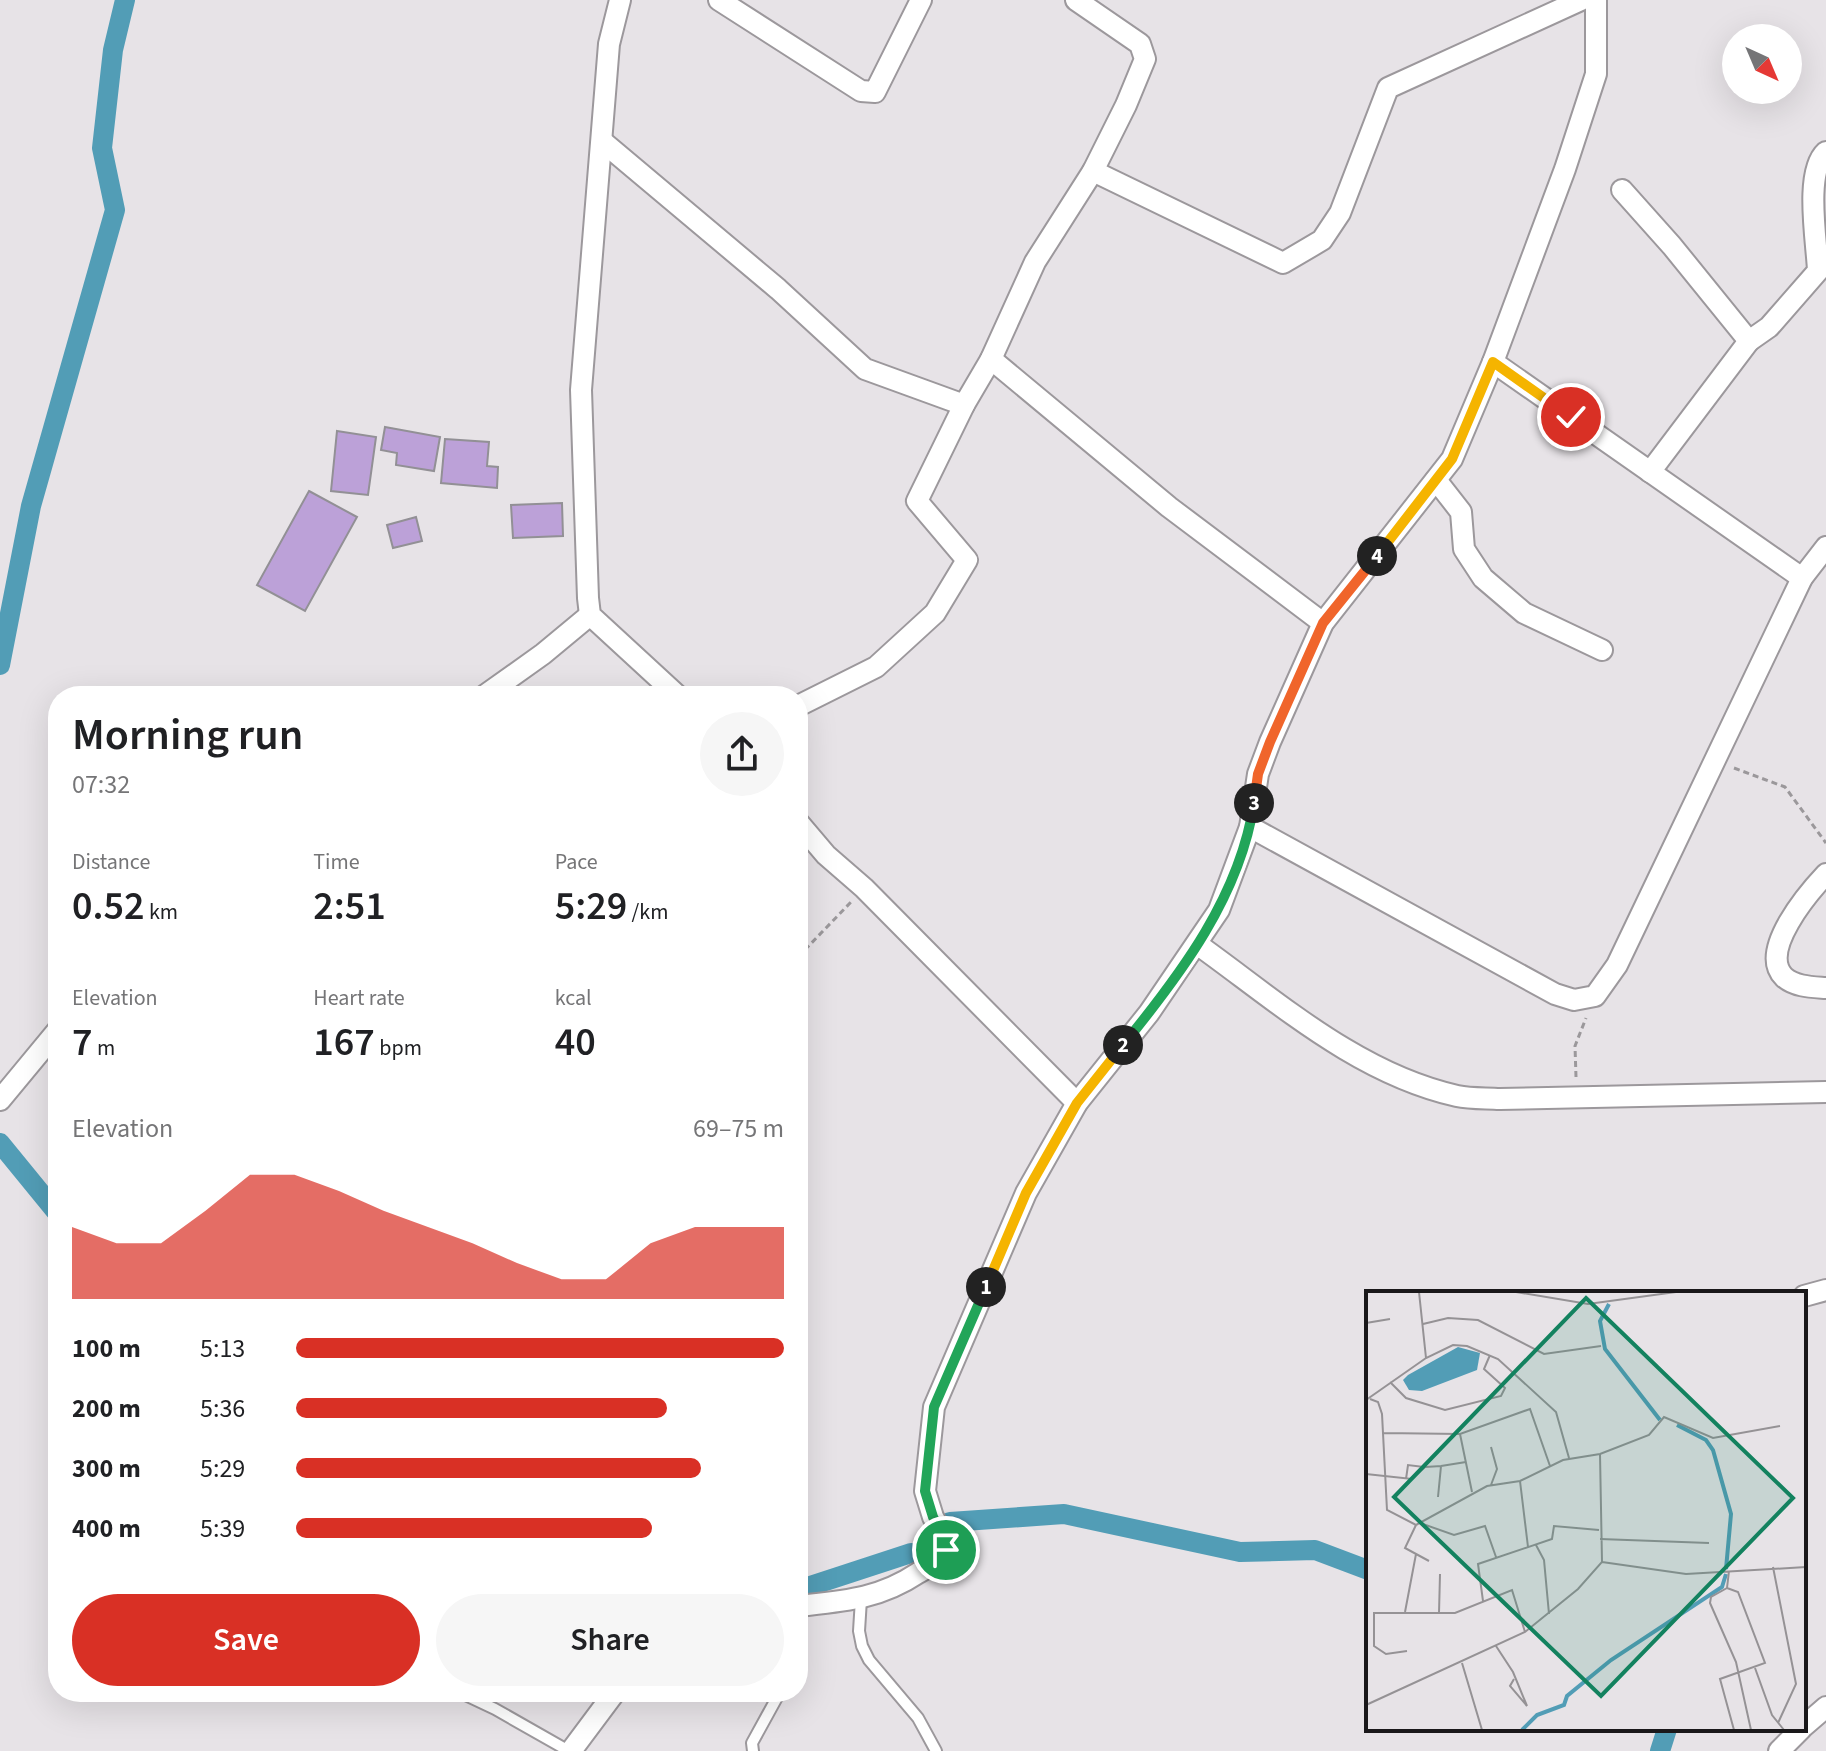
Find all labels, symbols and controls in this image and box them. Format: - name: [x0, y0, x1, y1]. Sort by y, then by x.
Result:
- north arrow: [1722, 24, 1802, 104]
- map controls: [1722, 24, 1802, 104]
- pin: [1537, 383, 1605, 451]
- icon: check: [1549, 395, 1593, 439]
- pin: 4: [1357, 536, 1397, 576]
- text: 4: [1371, 540, 1383, 572]
- text: Morning run: [72, 704, 303, 767]
- button: share: [700, 712, 784, 796]
- text: 07:32: [72, 766, 130, 803]
- pin: 3: [1234, 783, 1274, 823]
- text: 3: [1248, 787, 1260, 819]
- text: Distance: [72, 846, 150, 878]
- text: Time: [313, 846, 360, 878]
- text: Pace: [555, 846, 598, 878]
- text: 0.52: [72, 878, 145, 935]
- text: 2:51: [313, 878, 386, 935]
- text: 5:29: [555, 878, 627, 935]
- text: km: [145, 896, 178, 928]
- text: /km: [627, 896, 668, 928]
- text: Elevation: [72, 982, 158, 1014]
- text: Heart rate: [313, 982, 405, 1014]
- text: kcal: [555, 982, 592, 1014]
- text: 7: [72, 1014, 93, 1071]
- text: 167: [313, 1014, 375, 1071]
- text: 40: [555, 1014, 596, 1071]
- pin: 2: [1103, 1025, 1143, 1065]
- text: 2: [1117, 1029, 1129, 1061]
- text: m: [93, 1032, 115, 1064]
- text: bpm: [375, 1032, 422, 1064]
- text: Elevation: [72, 1110, 173, 1147]
- text: 69–75 m: [693, 1110, 784, 1147]
- pin: 1: [966, 1267, 1006, 1307]
- text: 1: [980, 1271, 992, 1303]
- inset map: [1366, 1291, 1806, 1731]
- text: 100 m: [72, 1330, 141, 1367]
- text: 5:13: [200, 1330, 245, 1367]
- text: 200 m: [72, 1390, 141, 1427]
- text: 5:36: [200, 1390, 245, 1427]
- text: 300 m: [72, 1450, 141, 1487]
- text: 5:29: [200, 1450, 245, 1487]
- text: 400 m: [72, 1510, 141, 1547]
- text: 5:39: [200, 1510, 245, 1547]
- pin: [912, 1516, 980, 1584]
- icon: arrive: [924, 1528, 968, 1572]
- button: Save: [72, 1594, 420, 1686]
- button: Share: [436, 1594, 784, 1686]

